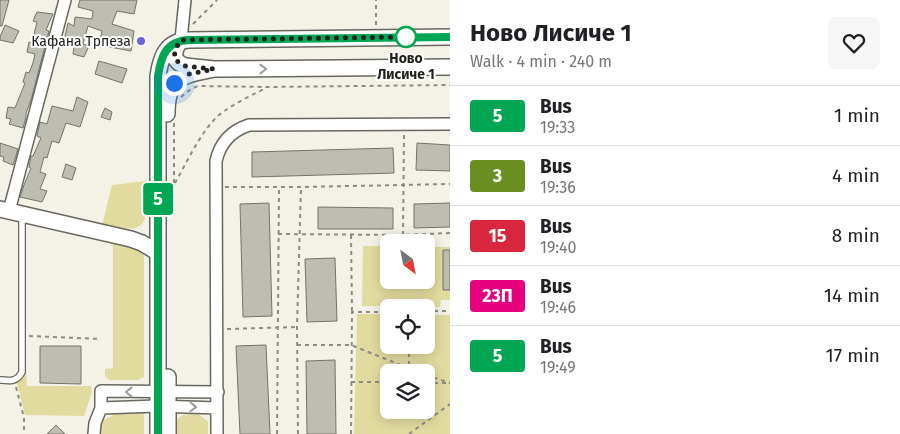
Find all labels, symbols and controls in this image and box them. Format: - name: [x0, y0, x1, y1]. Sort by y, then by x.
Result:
- button: heart: [828, 17, 880, 69]
- text: Ново Лисиче 1: [470, 19, 632, 47]
- marker: Ново Лисиче 1: [395, 26, 417, 48]
- place label: Кафана Трпеза: [31, 33, 131, 50]
- marker: Кафана Трпеза: [135, 35, 147, 47]
- place label: Ново Лисиче 1: [377, 50, 435, 83]
- text: Walk · 4 min · 240 m: [470, 52, 612, 71]
- one-way arrow: [260, 64, 267, 74]
- your location: [162, 71, 187, 96]
- text: Bus: [540, 95, 572, 118]
- text: 1 min: [834, 104, 880, 127]
- text: 5: [493, 105, 502, 127]
- text: 19:33: [540, 118, 575, 137]
- text: Bus: [540, 155, 572, 178]
- text: 4 min: [832, 164, 880, 187]
- text: 3: [493, 165, 502, 187]
- text: 19:36: [540, 178, 576, 197]
- line badge: 5: [142, 183, 174, 215]
- text: 5: [153, 188, 163, 210]
- text: Bus: [540, 215, 572, 238]
- text: 8 min: [832, 224, 880, 247]
- text: 15: [489, 225, 507, 247]
- north arrow: [380, 234, 435, 289]
- map controls: [380, 234, 435, 419]
- text: 19:40: [540, 238, 577, 257]
- text: Bus: [540, 275, 572, 298]
- text: 14 min: [824, 284, 880, 307]
- text: 23П: [482, 285, 513, 307]
- text: 19:46: [540, 298, 576, 317]
- button: locate: [380, 299, 435, 354]
- text: Bus: [540, 335, 572, 358]
- text: 17 min: [826, 344, 880, 367]
- text: 5: [493, 345, 502, 367]
- text: 19:49: [540, 358, 576, 377]
- button: layers: [380, 364, 435, 419]
- one-way arrow: [125, 387, 133, 397]
- one-way arrow: [189, 402, 197, 413]

